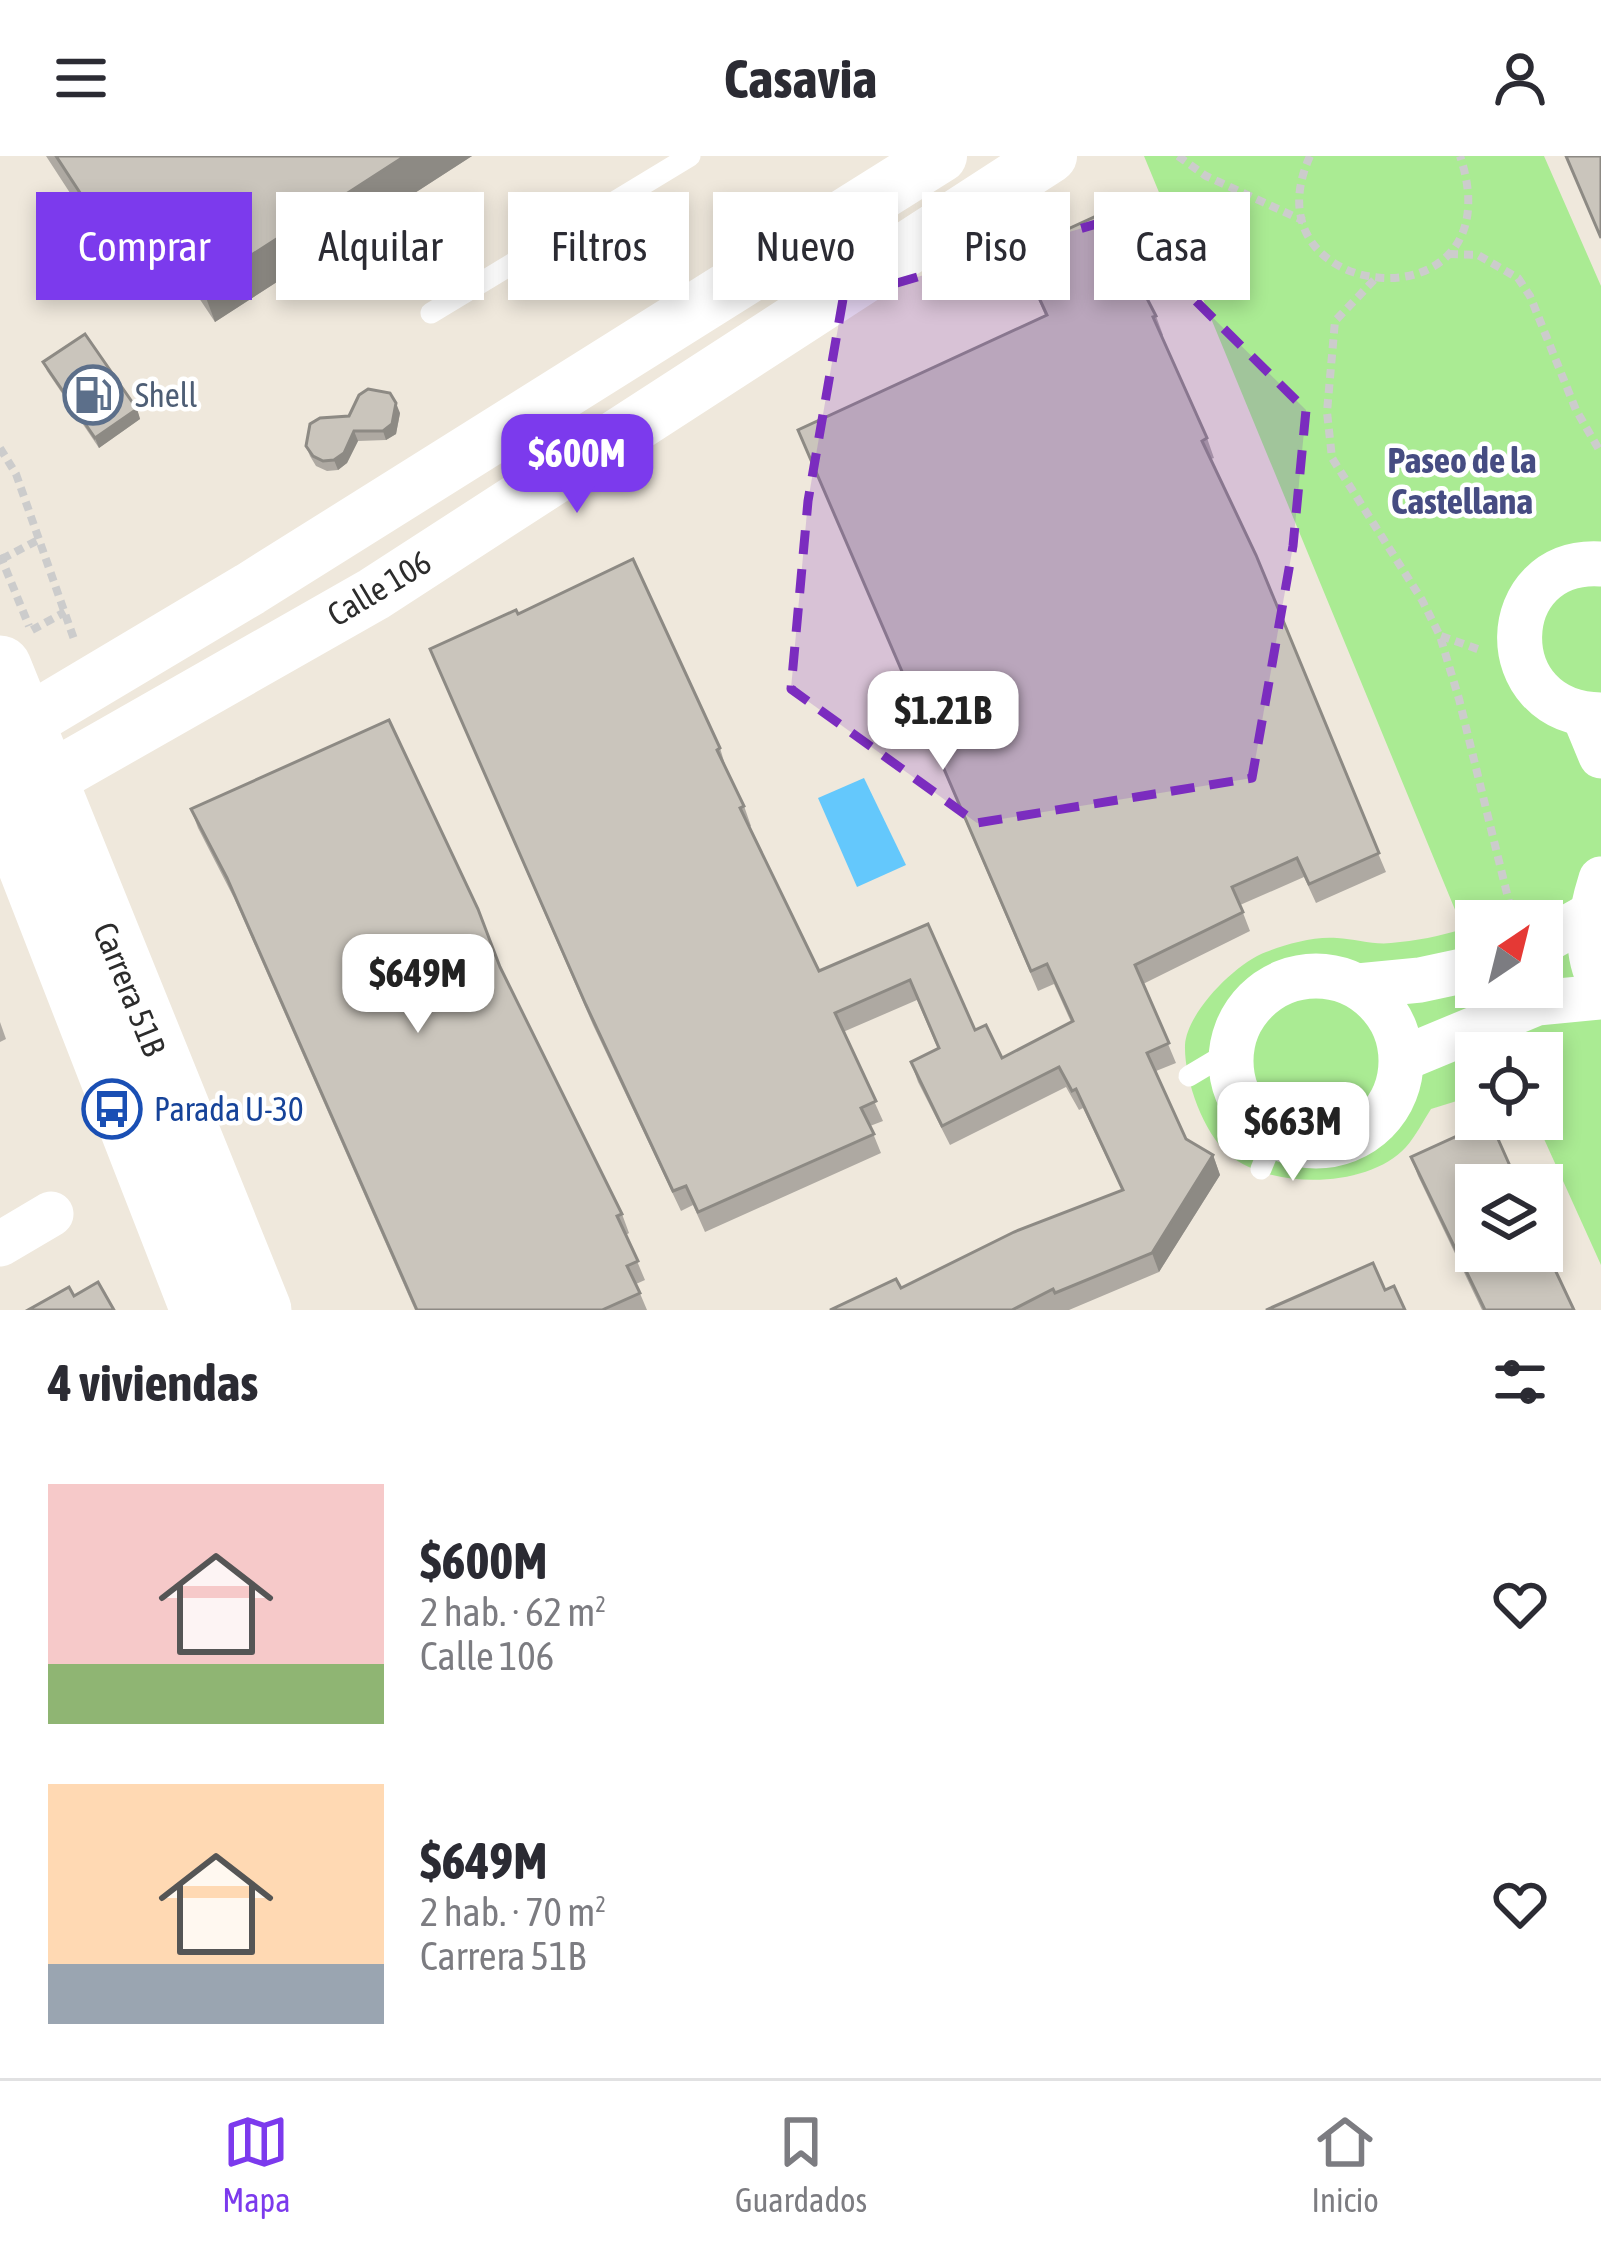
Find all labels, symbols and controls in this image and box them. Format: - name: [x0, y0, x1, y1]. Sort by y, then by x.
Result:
- icon: menu: [48, 45, 114, 111]
- icon: person: [1487, 45, 1553, 111]
- text: Casavia: [724, 48, 877, 109]
- chip: Comprar: [36, 192, 252, 300]
- chip: Alquilar: [276, 192, 484, 300]
- chip: Filtros: [508, 192, 689, 300]
- chip: Nuevo: [713, 192, 898, 300]
- chip: Piso: [922, 192, 1070, 300]
- chip: Casa: [1094, 192, 1250, 300]
- fuel station icon: Shell: [62, 364, 124, 426]
- place label: Shell: [135, 376, 198, 414]
- pin: $600M: [493, 414, 661, 516]
- text: $600M: [528, 431, 626, 475]
- district label: Paseo de la Castellana: [1387, 439, 1537, 522]
- street label: Calle 106: [321, 543, 437, 633]
- pin: $1.21B: [845, 671, 1041, 773]
- text: $1.21B: [895, 688, 991, 732]
- north arrow: [1455, 900, 1563, 1008]
- map controls: [1455, 900, 1563, 1272]
- street label: Carrera 51B: [86, 917, 174, 1061]
- pin: $649M: [334, 934, 502, 1036]
- text: $649M: [369, 951, 467, 995]
- button: locate: [1455, 1032, 1563, 1140]
- bus stop icon: Parada U-30: [81, 1078, 143, 1140]
- pin: $663M: [1209, 1082, 1377, 1184]
- place label: Parada U-30: [154, 1090, 304, 1128]
- text: $663M: [1244, 1099, 1342, 1143]
- button: layers: [1455, 1164, 1563, 1272]
- icon: filters: [1487, 1349, 1553, 1415]
- text: 4 viviendas: [48, 1353, 258, 1412]
- text: $600M: [420, 1531, 548, 1590]
- icon: home: [144, 1532, 288, 1676]
- icon: heart: [1487, 1571, 1553, 1637]
- text: 2 hab. · 62 m²: [420, 1590, 606, 1634]
- text: Calle 106: [420, 1634, 554, 1678]
- text: $649M: [420, 1831, 548, 1890]
- icon: home: [144, 1832, 288, 1976]
- icon: heart: [1487, 1871, 1553, 1937]
- text: 2 hab. · 70 m²: [420, 1890, 606, 1934]
- text: Carrera 51B: [420, 1934, 586, 1978]
- tab: Mapa: [222, 2109, 291, 2219]
- tab: Guardados: [735, 2109, 867, 2219]
- tab: Inicio: [1312, 2109, 1379, 2219]

